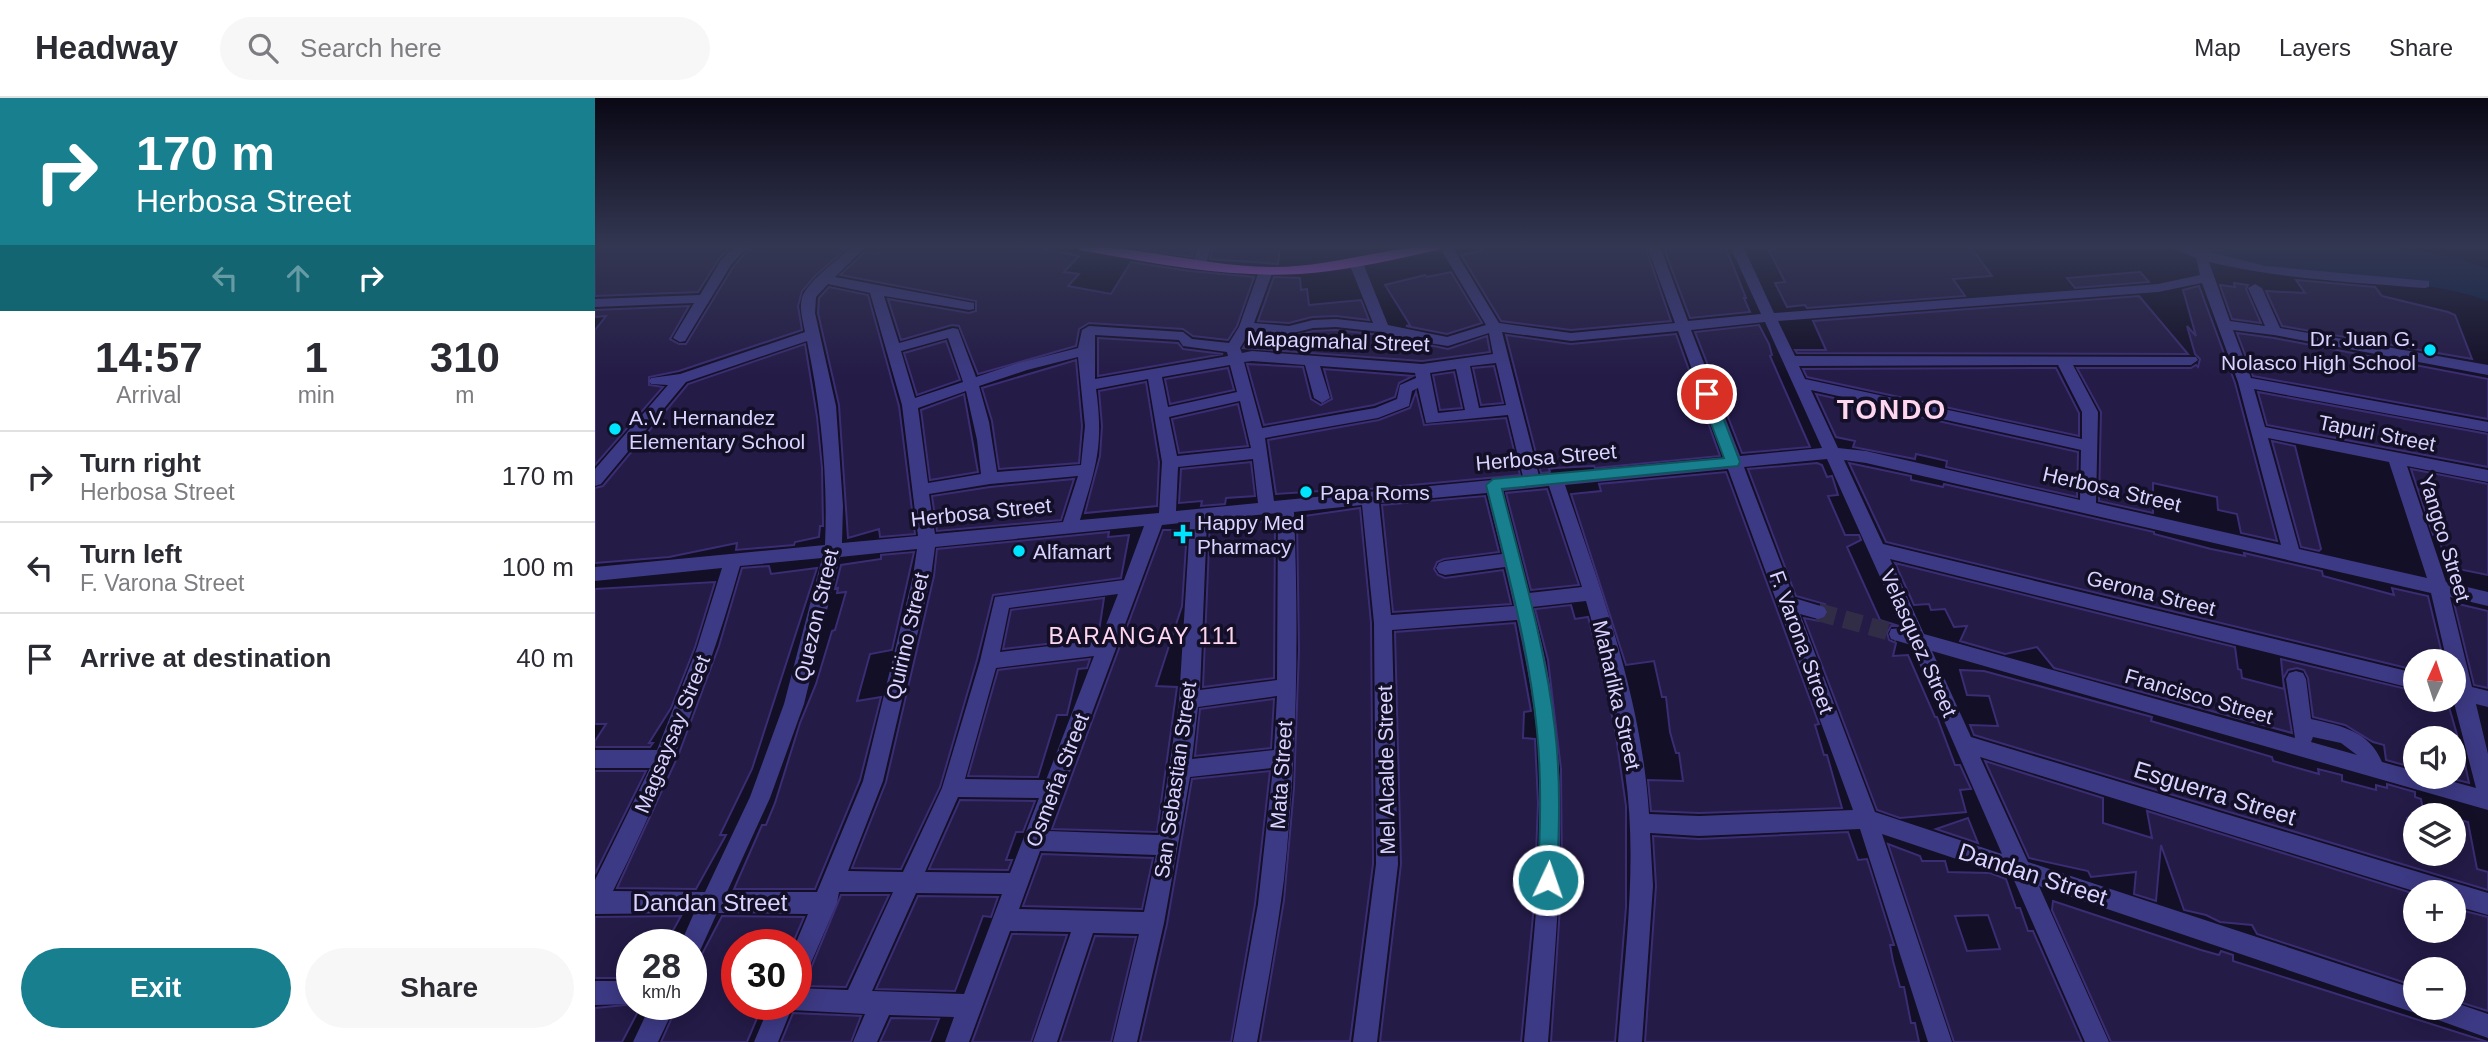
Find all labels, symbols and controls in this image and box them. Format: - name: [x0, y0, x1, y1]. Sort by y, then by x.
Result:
- search box: [220, 17, 710, 80]
- text: Headway: [35, 29, 178, 66]
- icon: search: [244, 29, 282, 67]
- text: Search here: [300, 33, 442, 63]
- text: Map: [2194, 34, 2241, 61]
- text: Layers: [2279, 34, 2351, 61]
- text: Share: [2389, 34, 2453, 61]
- icon: right: [21, 126, 112, 217]
- text: 170 m: [136, 126, 275, 180]
- text: Herbosa Street: [136, 183, 351, 219]
- icon: left: [206, 259, 244, 297]
- icon: ahead: [279, 259, 317, 297]
- icon: right: [352, 259, 390, 297]
- street label: Mapagmahal Street: [1246, 326, 1430, 356]
- place label: Dr. Juan G. Nolasco High School: [2221, 327, 2416, 374]
- text: 14:57: [95, 334, 203, 381]
- text: 1: [304, 334, 328, 381]
- text: 310: [430, 334, 500, 381]
- marker: Dr. Juan G. Nolasco High School: [2422, 342, 2438, 358]
- pin: [1677, 364, 1737, 424]
- icon: arrive: [1688, 375, 1726, 413]
- text: Arrival: [116, 382, 181, 408]
- text: min: [298, 382, 335, 408]
- text: m: [455, 382, 474, 408]
- district label: TONDO: [1837, 394, 1947, 425]
- place label: A.V. Hernandez Elementary School: [629, 406, 805, 453]
- street label: Tapuri Street: [2316, 410, 2438, 456]
- marker: A.V. Hernandez Elementary School: [607, 421, 623, 437]
- street label: Herbosa Street: [1475, 439, 1618, 475]
- text: Turn right: [80, 448, 201, 478]
- icon: right: [21, 458, 59, 496]
- text: 170 m: [502, 461, 574, 491]
- street label: Herbosa Street: [2041, 462, 2184, 516]
- street label: Yangco Street: [2415, 472, 2475, 604]
- text: Herbosa Street: [80, 479, 235, 505]
- place label: Papa Roms: [1320, 481, 1430, 504]
- marker: Papa Roms: [1298, 484, 1314, 500]
- street label: Herbosa Street: [910, 493, 1053, 531]
- place label: Happy Med Pharmacy: [1197, 511, 1304, 558]
- marker: Happy Med Pharmacy: [1175, 526, 1191, 542]
- text: Turn left: [80, 539, 182, 569]
- place label: Alfamart: [1033, 540, 1111, 563]
- marker: Alfamart: [1011, 543, 1027, 559]
- street label: Quezon Street: [790, 546, 842, 684]
- icon: left: [21, 549, 59, 587]
- text: 100 m: [502, 552, 574, 582]
- street label: Velasquez Street: [1876, 566, 1962, 720]
- street label: Gerona Street: [2084, 566, 2218, 620]
- street label: F. Varona Street: [1766, 567, 1839, 717]
- text: F. Varona Street: [80, 570, 245, 596]
- street label: Quirino Street: [881, 570, 933, 702]
- street label: Maharlika Street: [1589, 618, 1645, 772]
- district label: BARANGAY 111: [1048, 623, 1240, 649]
- icon: arrive: [21, 640, 59, 678]
- text: Arrive at destination: [80, 643, 331, 673]
- text: 40 m: [516, 643, 574, 673]
- north arrow: [2403, 649, 2466, 712]
- map controls: [2403, 649, 2466, 1020]
- street label: Magsaysay Street: [630, 652, 714, 816]
- street label: Francisco Street: [2122, 664, 2276, 728]
- street label: San Sebastian Street: [1150, 680, 1200, 880]
- street label: Mel Alcalde Street: [1373, 685, 1399, 855]
- street label: Osmeña Street: [1021, 710, 1093, 850]
- street label: Mata Street: [1266, 720, 1296, 830]
- button: sound: [2403, 726, 2466, 789]
- street label: Esguerra Street: [2131, 756, 2300, 831]
- button: layers: [2403, 803, 2466, 866]
- street label: Dandan Street: [1955, 837, 2111, 911]
- position arrow: [1511, 843, 1585, 917]
- button: +: [2403, 880, 2466, 943]
- street label: Dandan Street: [633, 889, 788, 916]
- speed limit sign: 30: [721, 929, 812, 1020]
- text: 28: [642, 946, 681, 985]
- button: Exit: [21, 948, 291, 1028]
- button: Share: [305, 948, 574, 1028]
- button: −: [2403, 957, 2466, 1020]
- text: km/h: [642, 982, 681, 1002]

